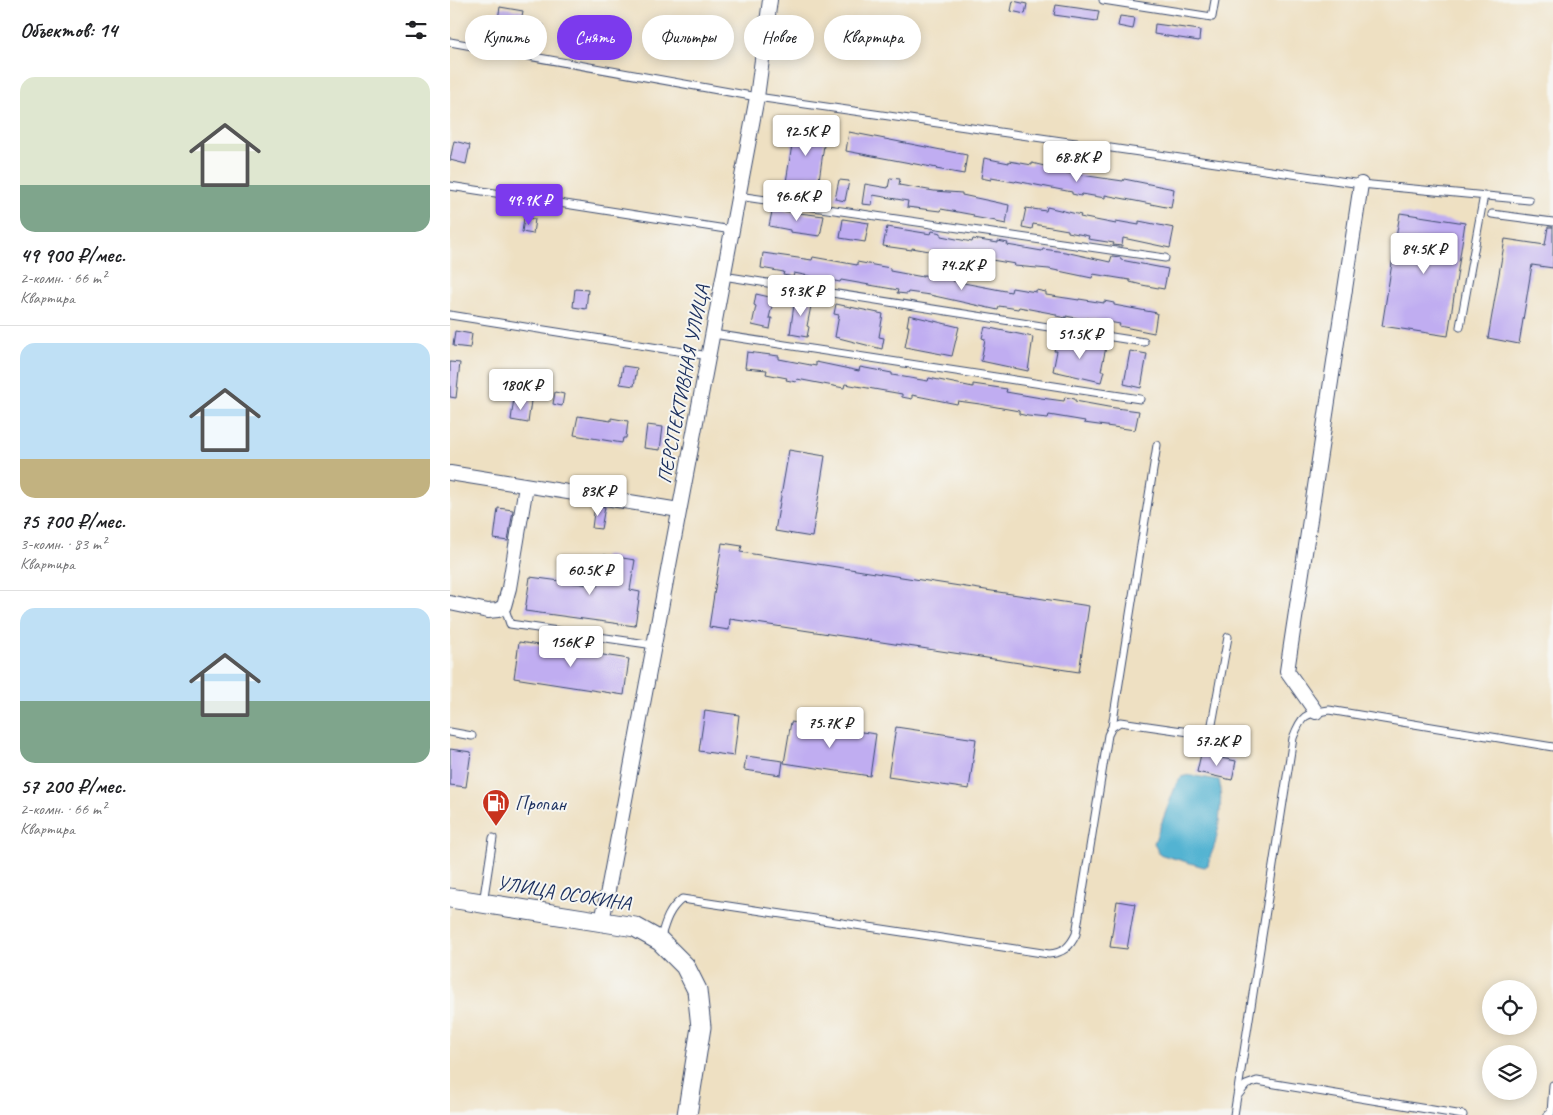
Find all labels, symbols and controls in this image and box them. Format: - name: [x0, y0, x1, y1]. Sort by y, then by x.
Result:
- chip: Купить: [465, 15, 547, 60]
- chip: Снять: [557, 15, 632, 60]
- chip: Фильтры: [642, 15, 734, 60]
- chip: Новое: [744, 15, 814, 60]
- chip: Квартира: [824, 15, 921, 60]
- icon: filters: [402, 16, 430, 44]
- text: Объектов: 14: [20, 17, 117, 43]
- icon: home: [180, 110, 270, 200]
- pin: 92.5K ₽: [760, 114, 852, 157]
- text: 92.5K ₽: [784, 121, 828, 141]
- pin: 68.8K ₽: [1031, 140, 1123, 183]
- text: 68.8K ₽: [1054, 147, 1100, 167]
- pin: 96.6K ₽: [751, 180, 843, 222]
- pin: 49.9K ₽: [483, 184, 575, 226]
- text: 96.6K ₽: [774, 186, 820, 206]
- text: 49.9K ₽: [507, 190, 551, 210]
- pin: 84.5K ₽: [1378, 232, 1470, 275]
- text: 84.5K ₽: [1402, 239, 1446, 259]
- text: 49 900 ₽/мес.: [20, 242, 125, 268]
- pin: 74.2K ₽: [916, 248, 1008, 291]
- text: 74.2K ₽: [940, 255, 984, 275]
- text: 2-комн. · 66 m²: [20, 268, 106, 288]
- pin: 59.3K ₽: [755, 274, 847, 317]
- text: 59.3K ₽: [779, 281, 823, 301]
- street label: ПЕРСПЕКТИВНАЯ УЛИЦА: [652, 282, 715, 485]
- text: Квартира: [20, 288, 75, 308]
- pin: 51.5K ₽: [1034, 318, 1126, 360]
- text: 51.5K ₽: [1058, 324, 1102, 344]
- pin: 180K ₽: [480, 368, 562, 411]
- icon: home: [180, 375, 270, 465]
- text: 180K ₽: [500, 375, 542, 395]
- pin: 83K ₽: [563, 474, 633, 517]
- text: 83K ₽: [581, 481, 615, 501]
- text: 75 700 ₽/мес.: [20, 508, 125, 534]
- text: 3-комн. · 83 m²: [20, 534, 106, 554]
- text: Квартира: [20, 554, 75, 574]
- pin: 60.5K ₽: [544, 554, 636, 596]
- text: 60.5K ₽: [567, 560, 613, 580]
- pin: 156K ₽: [530, 626, 612, 668]
- text: 156K ₽: [550, 632, 592, 652]
- icon: home: [180, 640, 270, 730]
- pin: 75.7K ₽: [784, 706, 876, 749]
- text: 75.7K ₽: [808, 713, 852, 733]
- pin: 57.2K ₽: [1171, 724, 1263, 767]
- text: 57.2K ₽: [1195, 731, 1239, 751]
- text: 57 200 ₽/мес.: [20, 773, 125, 799]
- fuel station icon: Пропан: [481, 788, 511, 827]
- place label: Пропан: [515, 791, 567, 816]
- text: 2-комн. · 66 m²: [20, 799, 106, 819]
- text: Квартира: [20, 819, 75, 839]
- street label: УЛИЦА ОСОКИНА: [495, 870, 634, 916]
- map controls: [1482, 980, 1537, 1100]
- button: locate: [1482, 980, 1537, 1035]
- button: layers: [1482, 1045, 1537, 1100]

